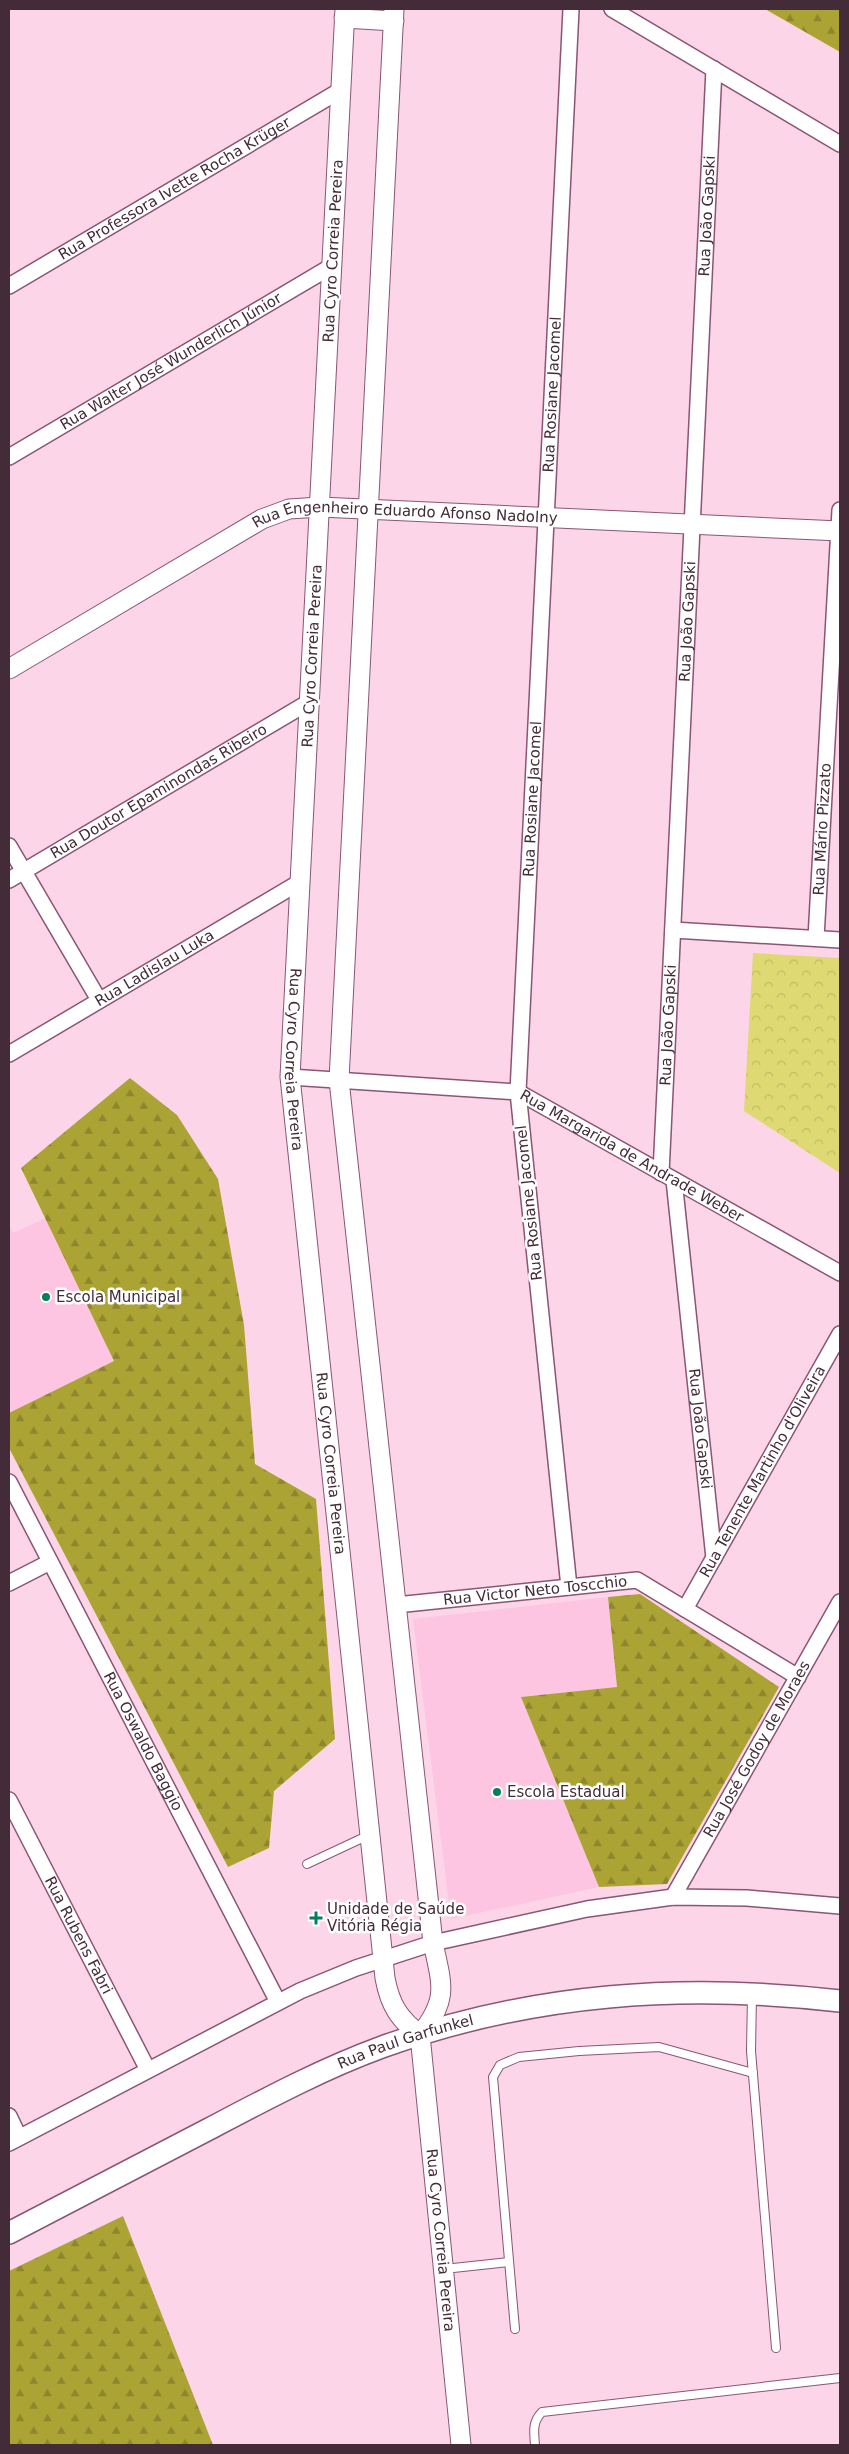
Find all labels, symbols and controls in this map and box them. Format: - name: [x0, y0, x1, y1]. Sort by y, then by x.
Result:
- street label: Rua Professora Ivette Rocha Krüger: [55, 113, 294, 264]
- street label: Rua João Gapski: [695, 155, 719, 277]
- street label: Rua Cyro Correia Pereira: [319, 159, 347, 343]
- street label: Rua Walter José Wunderlich Júnior: [57, 288, 286, 434]
- street label: Rua Rosiane Jacomel: [539, 316, 565, 473]
- street label: Rua Engenheiro Eduardo Afonso Nadolny: [249, 498, 558, 532]
- street label: Rua João Gapski: [676, 561, 699, 683]
- street label: Rua Cyro Correia Pereira: [298, 564, 326, 748]
- street label: Rua Doutor Epaminondas Ribeiro: [47, 720, 270, 862]
- street label: Rua Rosiane Jacomel: [520, 721, 545, 877]
- street label: Rua Mário Pizzato: [809, 762, 835, 896]
- street label: Rua Ladislau Luka: [92, 926, 217, 1010]
- street label: Rua João Gapski: [656, 964, 680, 1086]
- street label: Rua Cyro Correia Pereira: [281, 967, 307, 1152]
- street label: Rua Margarida de Andrade Weber: [517, 1086, 748, 1226]
- street label: Rua Rosiane Jacomel: [512, 1125, 546, 1281]
- place label: Escola Municipal: [56, 1288, 180, 1306]
- marker: Escola Municipal: [40, 1291, 52, 1303]
- street label: Rua Tenente Martinho d'Oliveira: [696, 1362, 829, 1580]
- street label: Rua João Gapski: [685, 1367, 716, 1490]
- street label: Rua Cyro Correia Pereira: [312, 1371, 349, 1556]
- street label: Rua Victor Neto Toscchio: [442, 1572, 628, 1609]
- street label: Rua José Godoy de Moraes: [700, 1657, 814, 1841]
- street label: Rua Oswaldo Baggio: [100, 1669, 187, 1814]
- place label: Escola Estadual: [507, 1783, 625, 1801]
- marker: Escola Estadual: [491, 1786, 503, 1798]
- street label: Rua Rubens Fabri: [41, 1873, 116, 1997]
- place label: Unidade de Saúde Vitória Régia: [327, 1900, 464, 1935]
- marker: Unidade de Saúde Vitória Régia: [309, 1911, 323, 1925]
- street label: Rua Paul Garfunkel: [335, 2011, 475, 2073]
- street label: Rua Cyro Correia Pereira: [422, 2148, 459, 2332]

